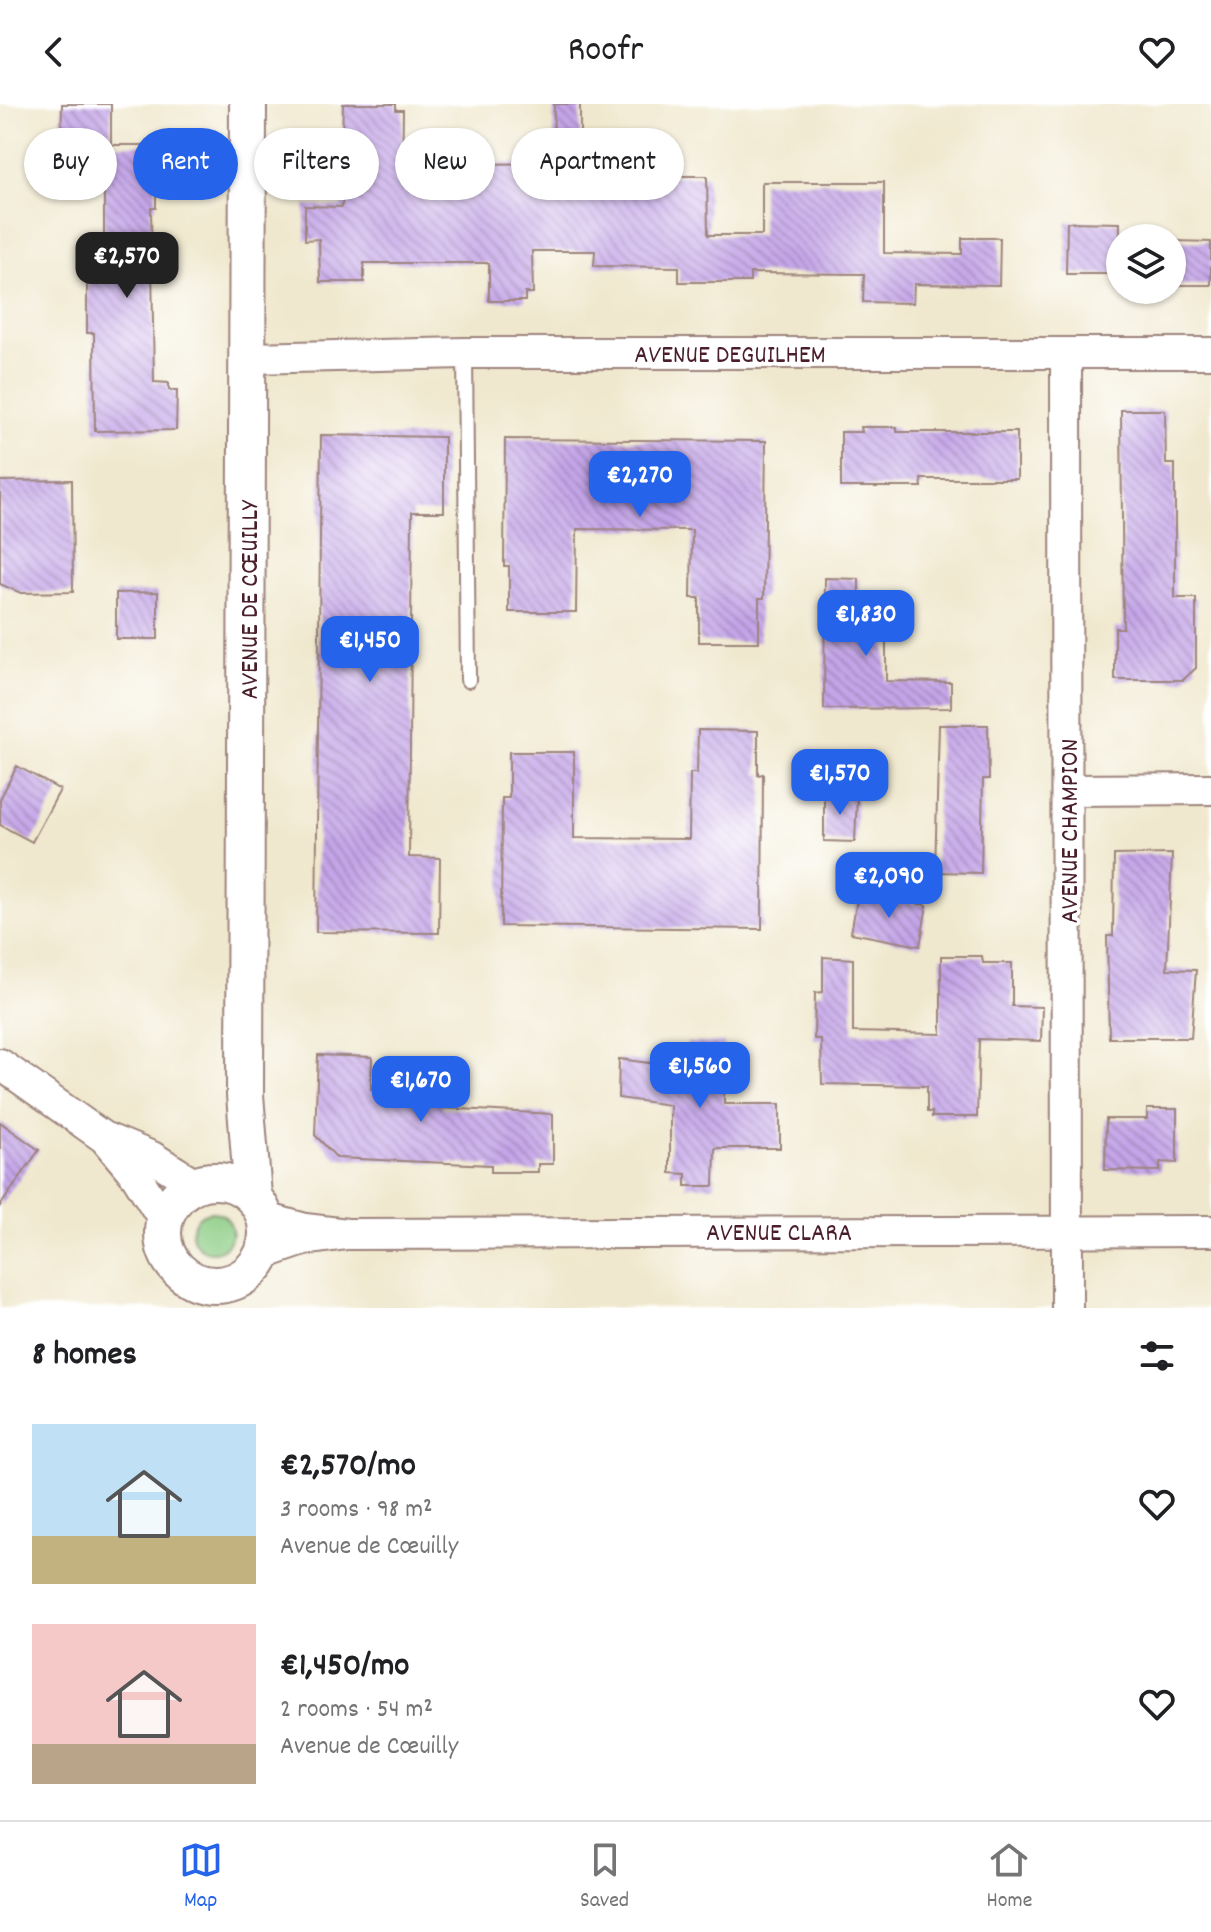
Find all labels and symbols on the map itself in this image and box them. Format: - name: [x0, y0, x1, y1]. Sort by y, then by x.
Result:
- pin: €2,570: [62, 232, 192, 300]
- street label: AVENUE DEGUILHEM: [634, 338, 826, 375]
- pin: €2,270: [575, 451, 705, 519]
- street label: AVENUE DE CŒUILLY: [233, 499, 270, 700]
- pin: €1,830: [801, 590, 931, 658]
- pin: €1,450: [305, 616, 435, 684]
- street label: AVENUE CHAMPION: [1053, 739, 1090, 923]
- pin: €1,570: [775, 749, 905, 817]
- pin: €2,090: [824, 852, 954, 920]
- pin: €1,560: [635, 1042, 765, 1110]
- pin: €1,670: [356, 1056, 486, 1124]
- street label: AVENUE CLARA: [706, 1216, 852, 1253]

